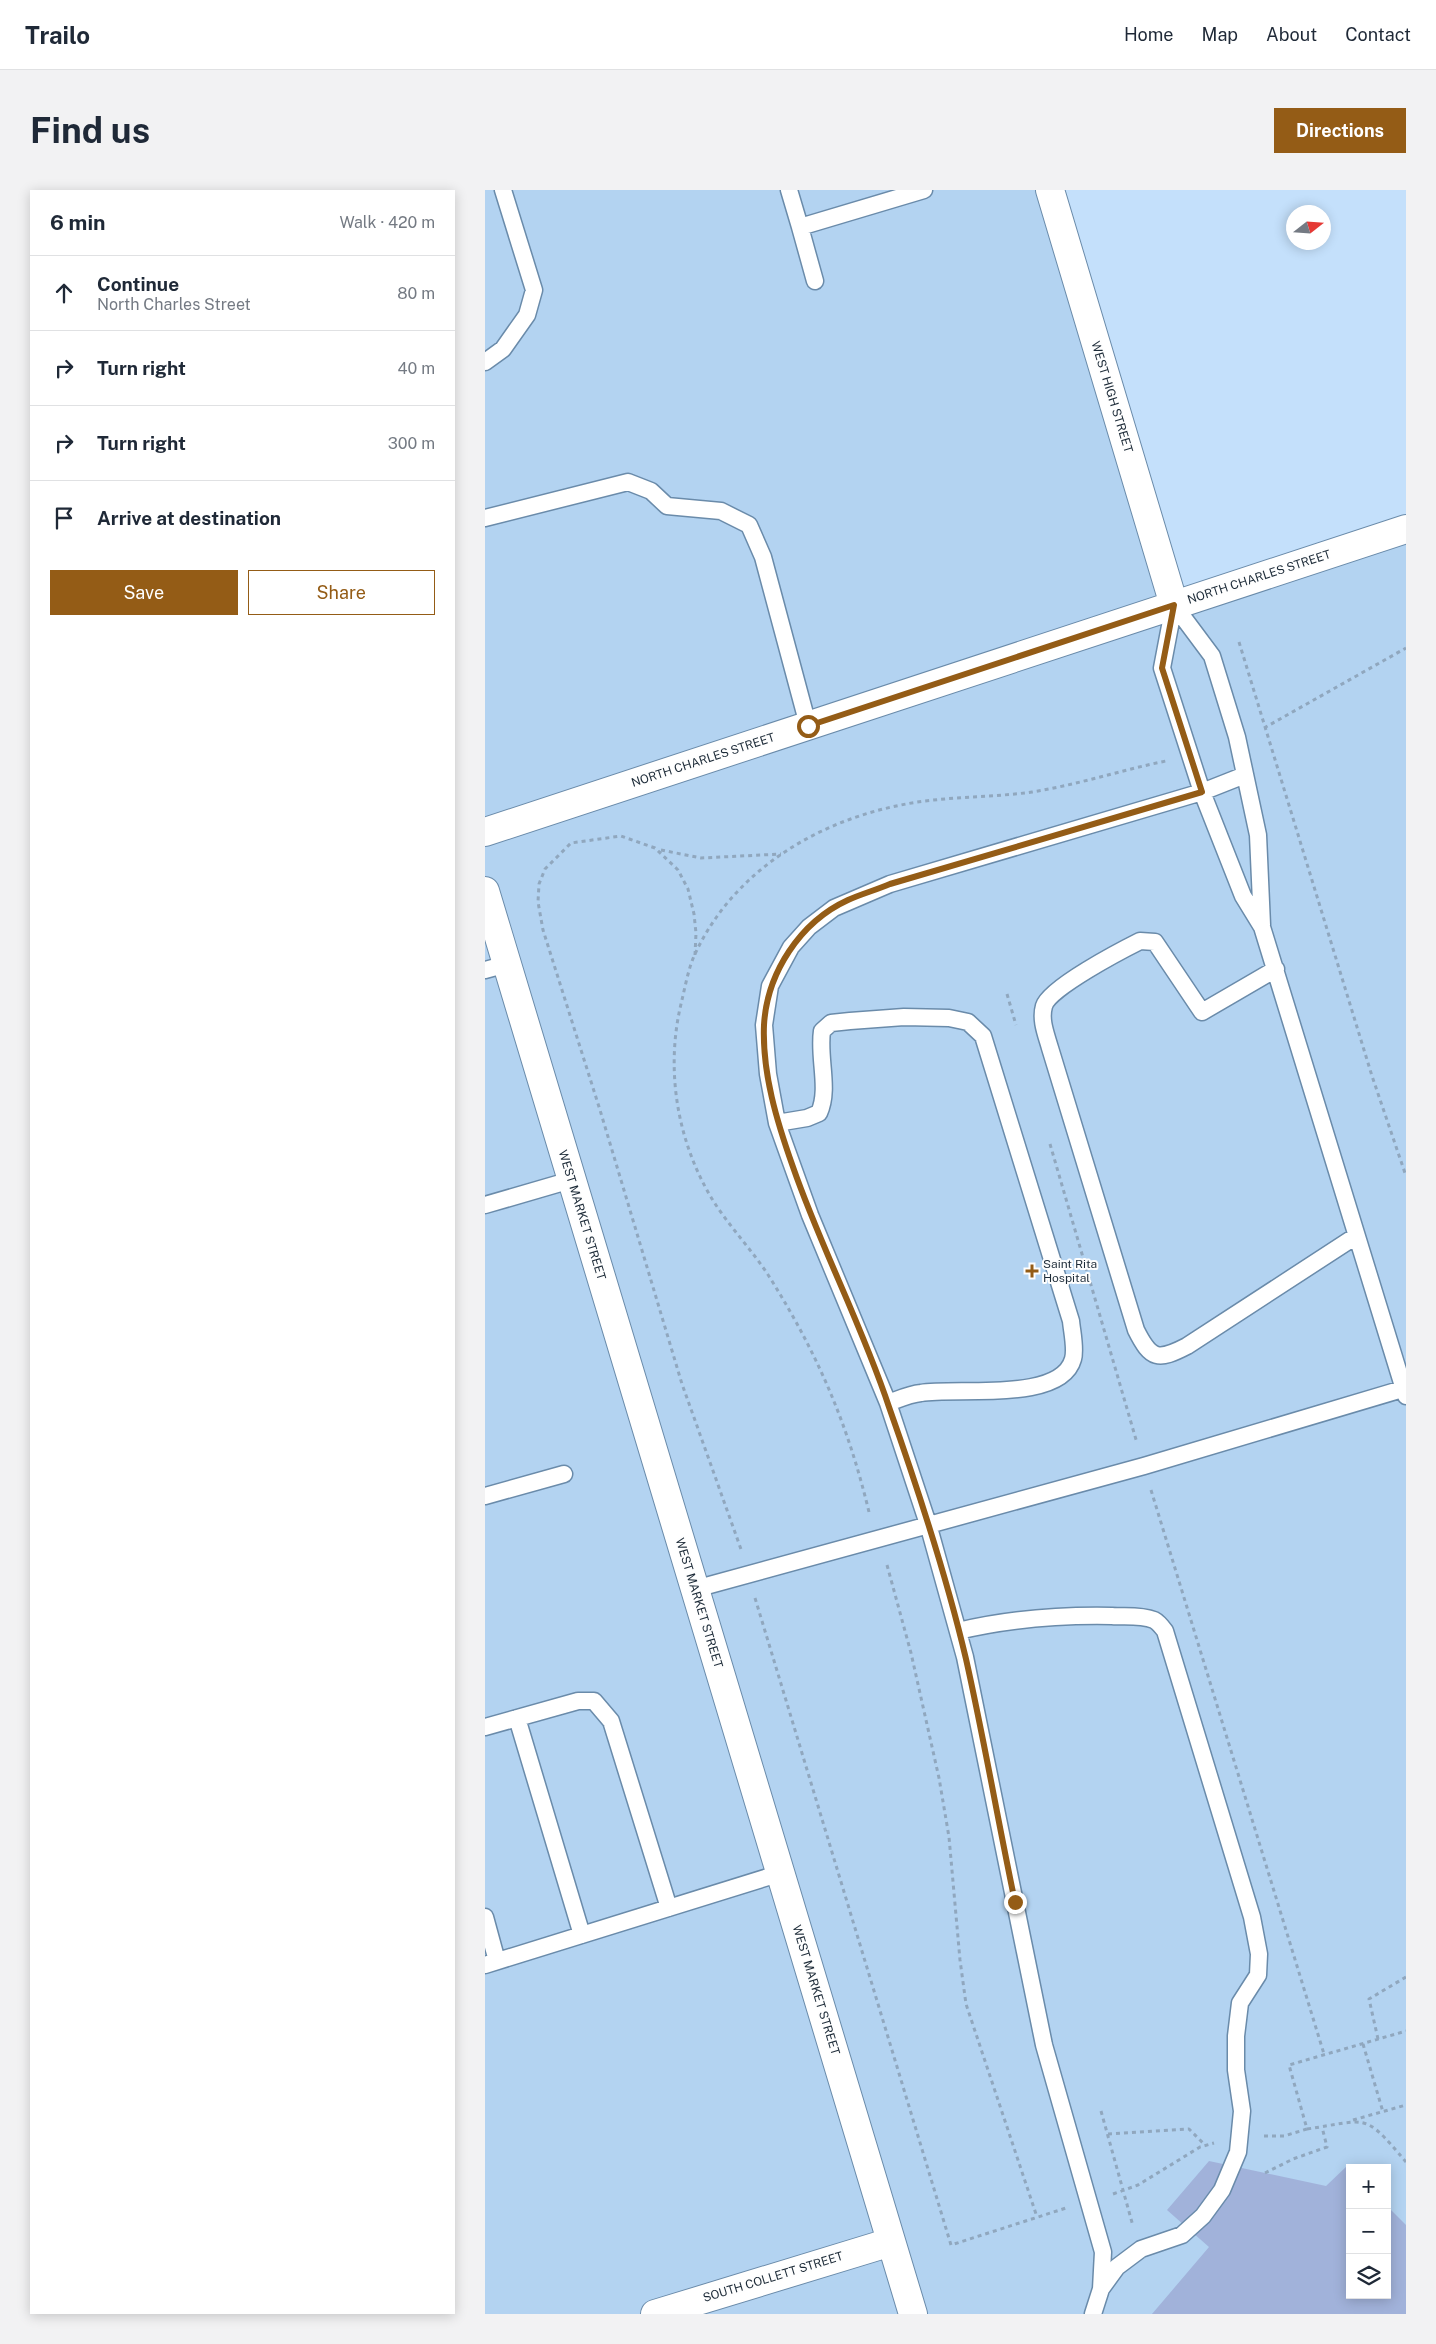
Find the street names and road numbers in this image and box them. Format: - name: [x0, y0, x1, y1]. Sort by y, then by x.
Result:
- street label: WEST HIGH STREET: [1088, 340, 1136, 454]
- street label: NORTH CHARLES STREET: [1186, 547, 1332, 607]
- street label: NORTH CHARLES STREET: [630, 730, 776, 790]
- street label: WEST MARKET STREET: [556, 1148, 608, 1282]
- street label: WEST MARKET STREET: [673, 1536, 725, 1670]
- street label: WEST MARKET STREET: [790, 1923, 842, 2057]
- street label: SOUTH COLLETT STREET: [701, 2249, 845, 2305]

